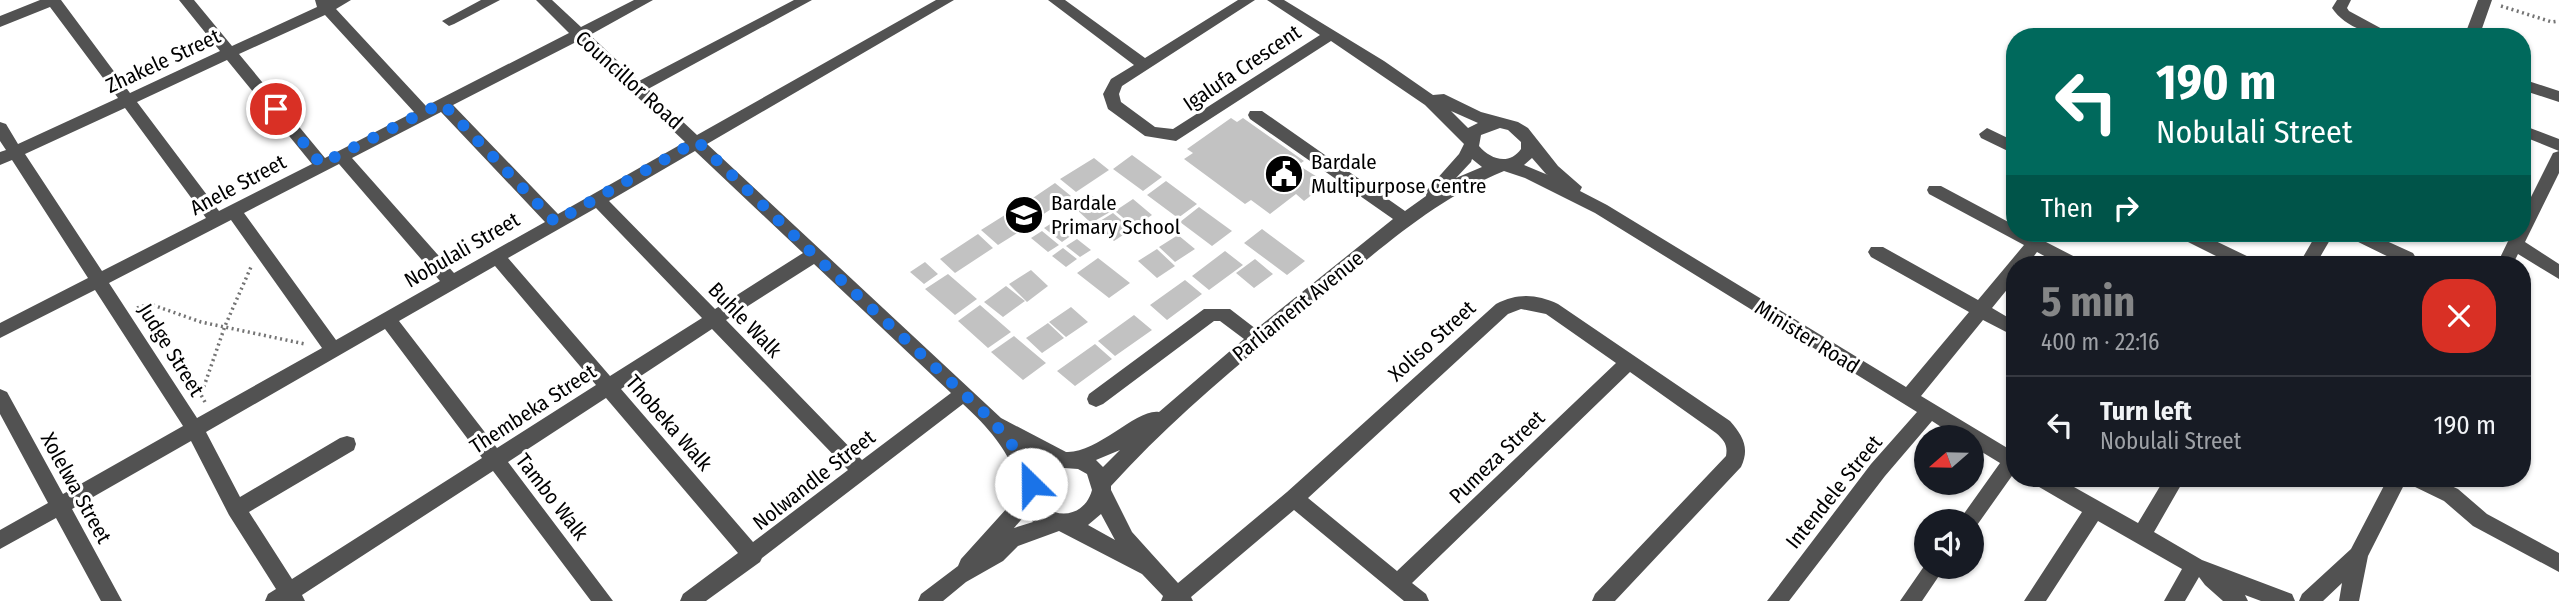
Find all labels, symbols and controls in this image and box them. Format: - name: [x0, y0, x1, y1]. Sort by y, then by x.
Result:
- street label: Igalufa Crescent: [1178, 19, 1306, 117]
- street label: Zhakele Street: [101, 23, 225, 99]
- street label: Councillor Road: [570, 25, 688, 135]
- text: 190 m: [2156, 53, 2276, 112]
- icon: left: [2041, 56, 2132, 147]
- pin: [246, 79, 306, 139]
- icon: arrive: [257, 90, 295, 128]
- text: Nobulali Street: [2156, 113, 2352, 151]
- street label: Anele Street: [186, 149, 291, 221]
- place label: Bardale Multipurpose Centre: [1311, 149, 1486, 199]
- public building icon: Bardale Multipurpose Centre: [1263, 153, 1305, 195]
- icon: right: [2107, 189, 2145, 227]
- place label: Bardale Primary School: [1051, 190, 1181, 240]
- text: Then: [2041, 193, 2093, 224]
- school or university icon: Bardale Primary School: [1003, 194, 1045, 236]
- street label: Nobulali Street: [400, 206, 524, 293]
- street label: Parliament Avenue: [1227, 245, 1369, 367]
- street label: Buhle Walk: [703, 277, 787, 363]
- text: 5 min: [2041, 277, 2135, 327]
- button: close: [2422, 279, 2496, 353]
- street label: Xoliso Street: [1383, 295, 1481, 387]
- street label: Minister Road: [1750, 295, 1864, 379]
- street label: Judge Street: [132, 299, 210, 401]
- text: 400 m · 22:16: [2041, 328, 2159, 356]
- street label: Thembeka Street: [465, 358, 601, 459]
- street label: Thobeka Walk: [620, 370, 718, 476]
- text: Turn left: [2100, 396, 2192, 427]
- street label: Pumeza Street: [1444, 405, 1550, 509]
- icon: left: [2041, 406, 2079, 444]
- text: 190 m: [2434, 410, 2496, 441]
- street label: Nolwandle Street: [748, 424, 880, 536]
- north arrow: [1914, 425, 1984, 495]
- map controls: [1914, 425, 1984, 579]
- text: Nobulali Street: [2100, 427, 2241, 455]
- street label: Xolelwa Street: [35, 428, 117, 548]
- street label: Intendele Street: [1780, 430, 1888, 554]
- position arrow: [994, 447, 1068, 521]
- street label: Tambo Walk: [510, 449, 594, 546]
- button: sound: [1914, 509, 1984, 579]

